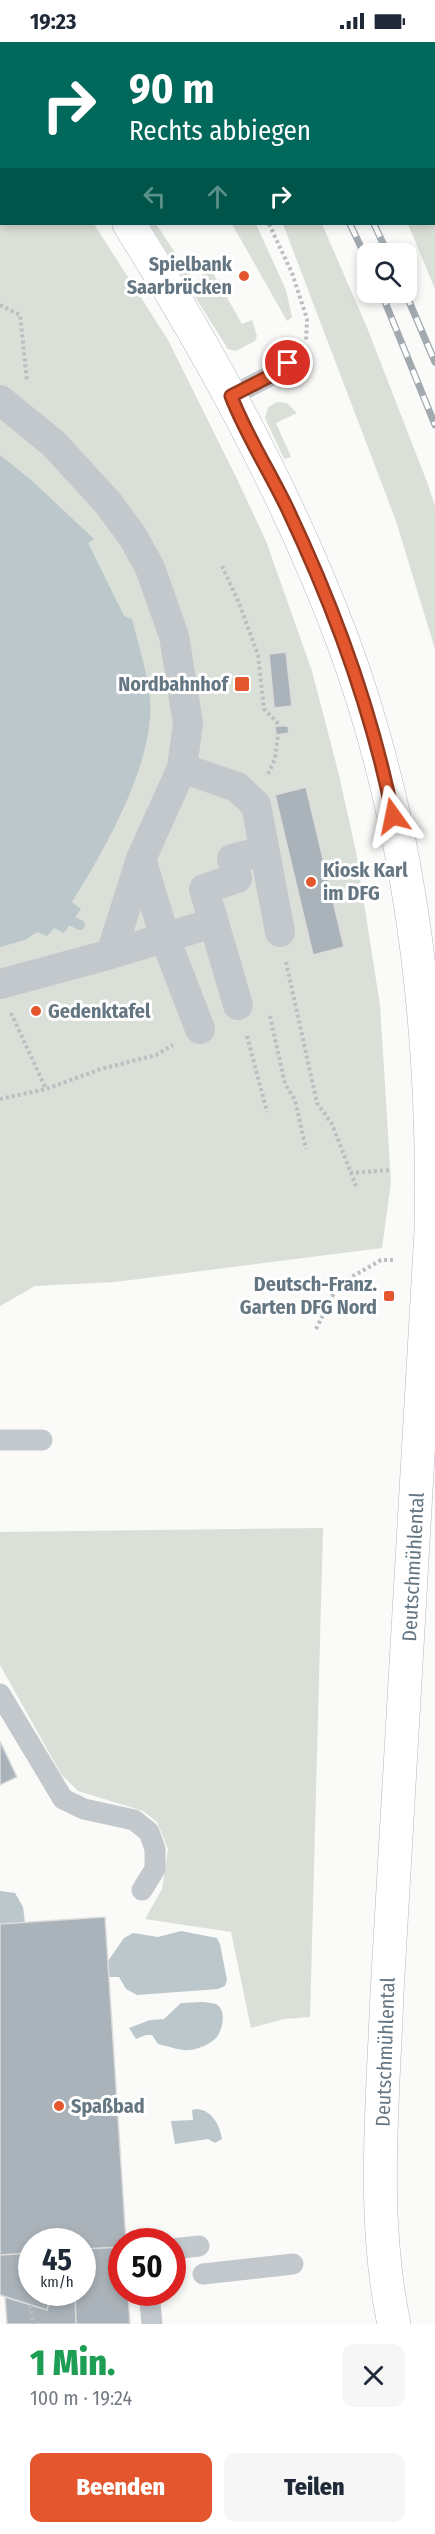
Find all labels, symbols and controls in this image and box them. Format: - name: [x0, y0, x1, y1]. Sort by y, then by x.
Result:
- text: 19:23: [30, 8, 76, 35]
- text: 90 m: [129, 64, 214, 114]
- icon: right: [30, 66, 108, 144]
- text: Rechts abbiegen: [129, 115, 311, 147]
- icon: left: [138, 180, 171, 213]
- icon: ahead: [201, 180, 234, 213]
- icon: right: [264, 180, 297, 213]
- map controls: [357, 243, 417, 303]
- button: search: [357, 243, 417, 303]
- place label: Spielbank Saarbrücken: [127, 252, 233, 299]
- marker: Spielbank Saarbrücken: [237, 269, 251, 283]
- pin: [262, 337, 313, 388]
- icon: arrive: [271, 346, 304, 379]
- place label: Nordbahnhof: [118, 672, 229, 696]
- marker: Nordbahnhof: [233, 675, 251, 693]
- position arrow: [361, 784, 425, 848]
- place label: Kiosk Karl im DFG: [323, 858, 408, 905]
- marker: Kiosk Karl im DFG: [304, 875, 318, 889]
- place label: Gedenktafel: [48, 999, 151, 1023]
- marker: Gedenktafel: [29, 1004, 43, 1018]
- place label: Deutsch-Franz. Garten DFG Nord: [240, 1272, 377, 1319]
- marker: Deutsch-Franz. Garten DFG Nord: [382, 1289, 396, 1303]
- street label: Deutschmühlental: [397, 1492, 429, 1642]
- street label: Deutschmühlental: [370, 1977, 400, 2127]
- place label: Spaßbad: [71, 2094, 145, 2118]
- marker: Spaßbad: [52, 2099, 66, 2113]
- speed limit sign: 50: [108, 2228, 186, 2306]
- text: 45: [42, 2242, 72, 2278]
- text: km/h: [40, 2273, 74, 2291]
- text: 1 Min.: [30, 2341, 115, 2385]
- button: close: [342, 2344, 405, 2407]
- text: 100 m · 19:24: [30, 2386, 132, 2410]
- button: Beenden: [30, 2453, 212, 2522]
- button: Teilen: [224, 2453, 405, 2522]

